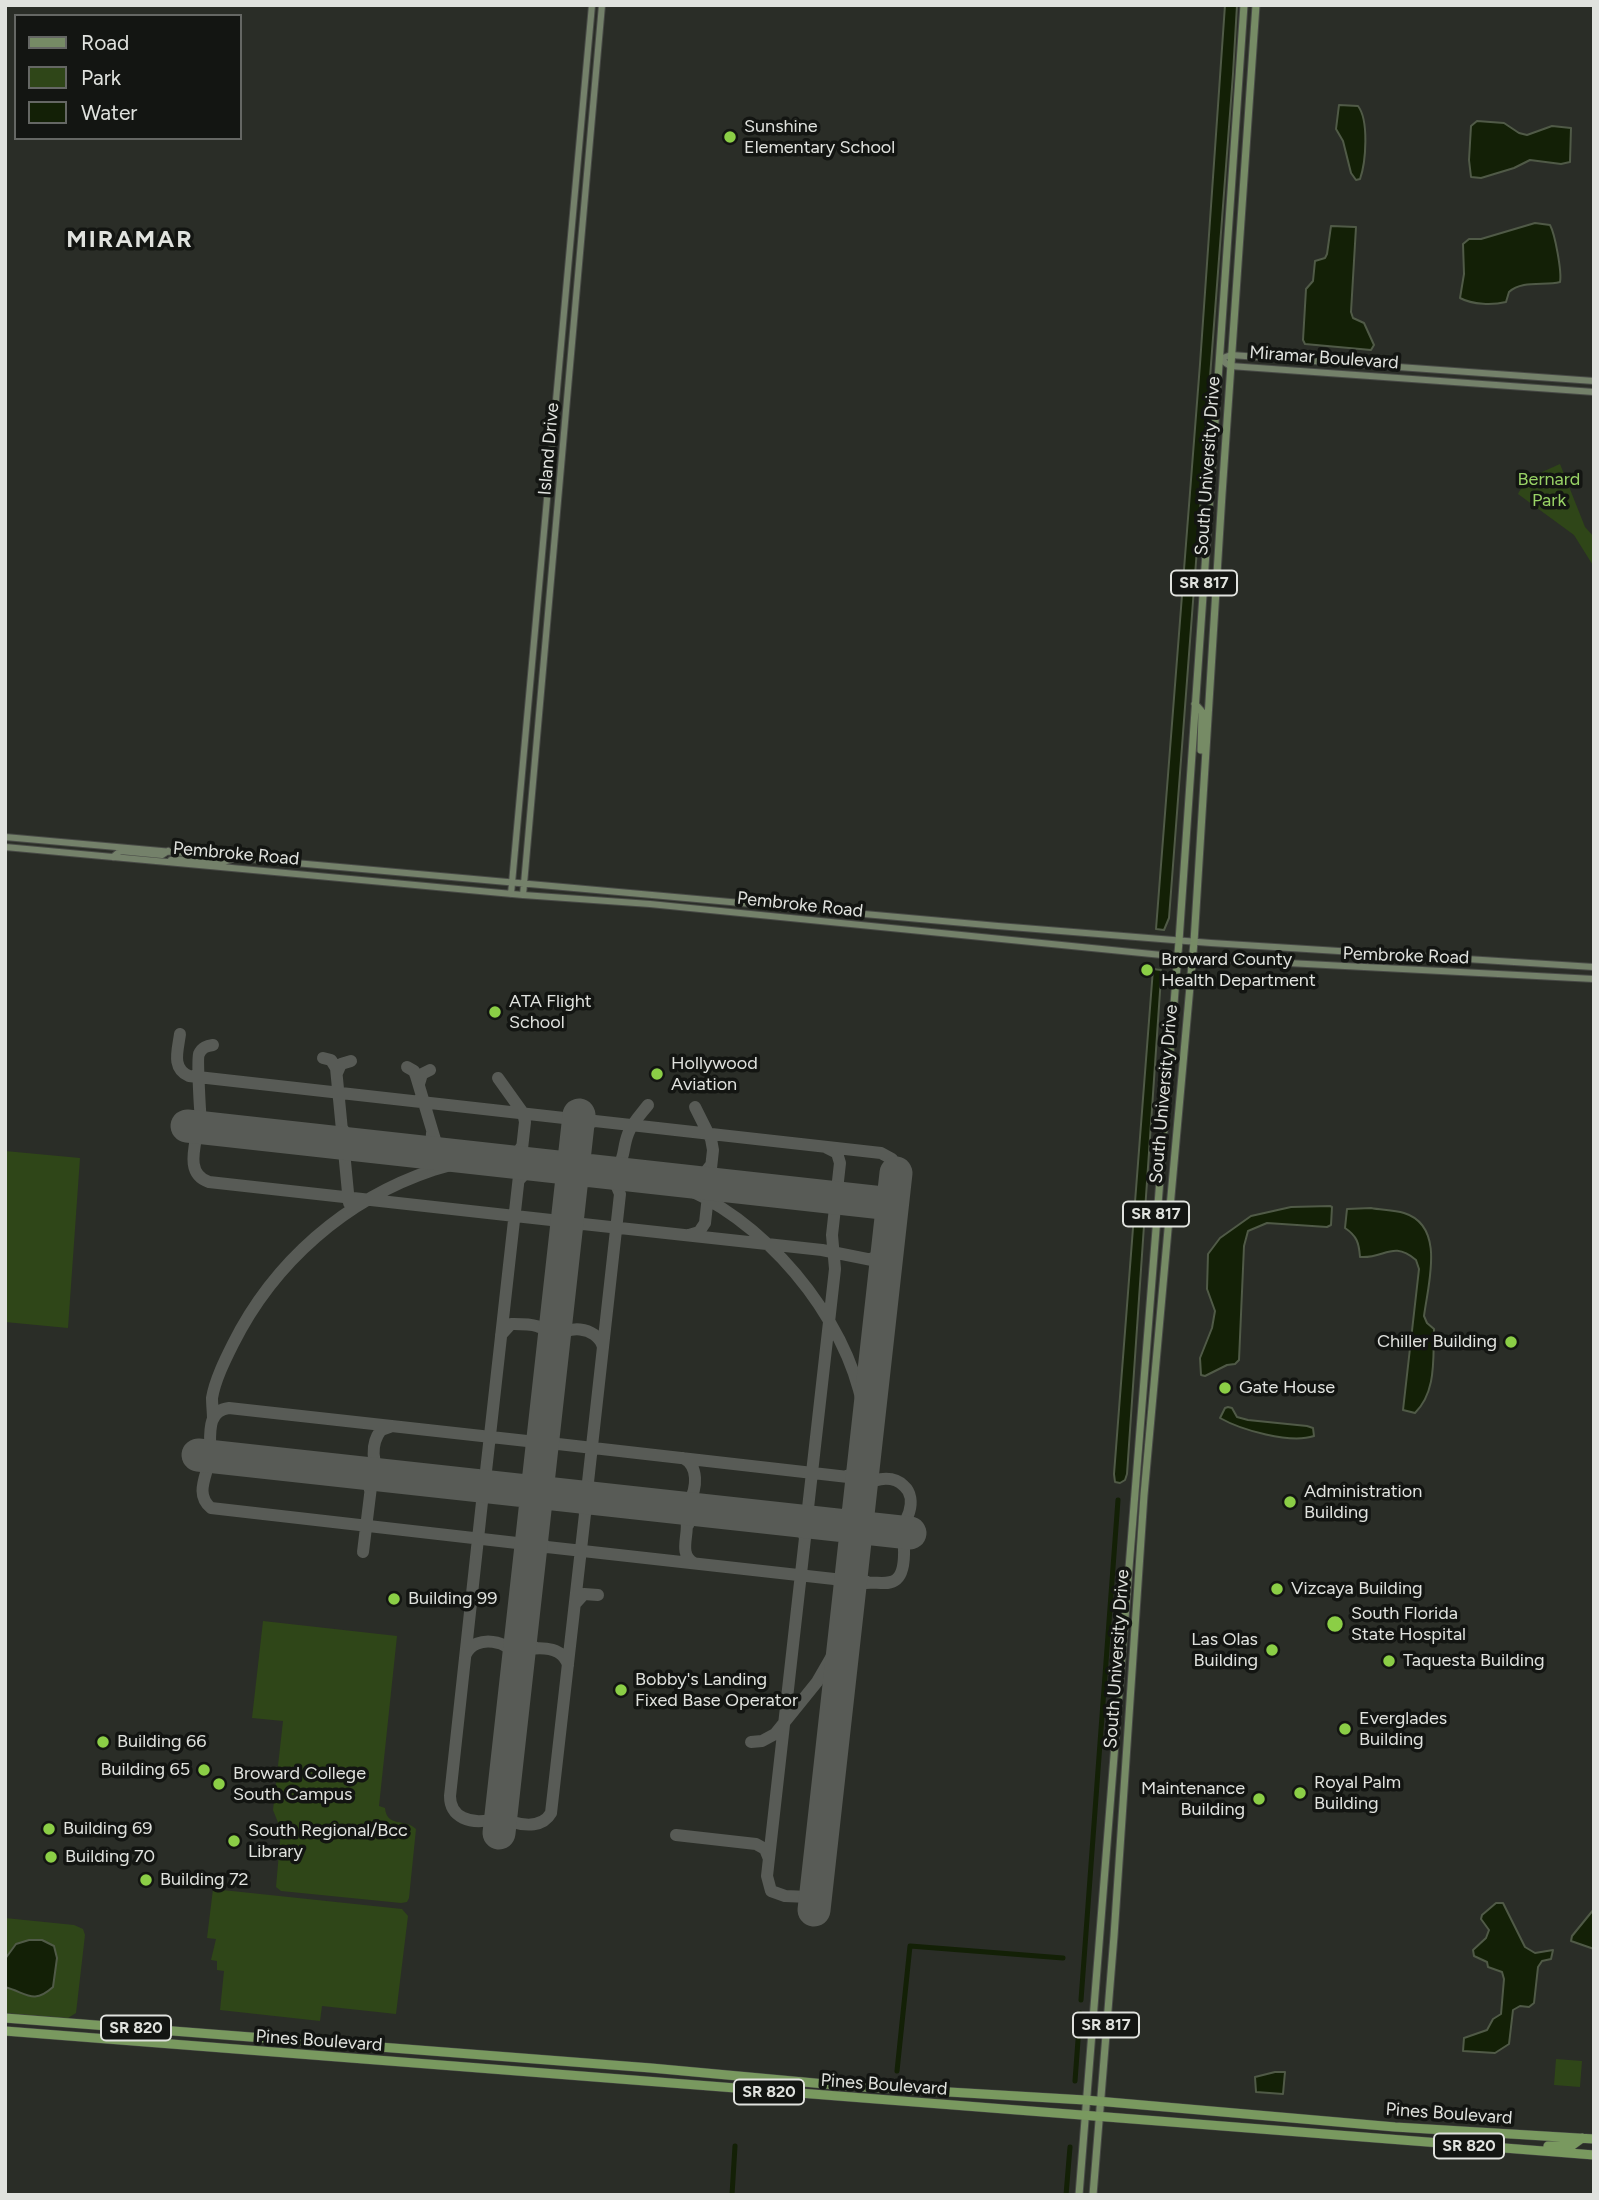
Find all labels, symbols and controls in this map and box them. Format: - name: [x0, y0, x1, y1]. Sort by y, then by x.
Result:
- legend: [14, 14, 242, 140]
- text: Road: [81, 30, 129, 55]
- text: Park: [81, 65, 121, 90]
- text: Water: [81, 100, 137, 125]
- place label: Sunshine Elementary School: [744, 116, 895, 158]
- marker: Sunshine Elementary School: [722, 129, 738, 145]
- district label: MIRAMAR: [67, 226, 193, 254]
- street label: Miramar Boulevard: [1249, 342, 1399, 374]
- street label: South University Drive: [1191, 376, 1225, 556]
- street label: Island Drive: [534, 402, 564, 496]
- park label: Bernard Park: [1518, 469, 1580, 512]
- road number: SR 817: [1171, 570, 1237, 596]
- street label: Pembroke Road: [172, 838, 300, 870]
- street label: Pembroke Road: [736, 888, 864, 922]
- street label: Pembroke Road: [1342, 943, 1470, 969]
- place label: Broward County Health Department: [1161, 949, 1316, 992]
- marker: Broward County Health Department: [1139, 962, 1155, 978]
- place label: ATA Flight School: [509, 991, 592, 1034]
- marker: ATA Flight School: [487, 1004, 503, 1020]
- street label: South University Drive: [1145, 1004, 1183, 1184]
- place label: Hollywood Aviation: [671, 1053, 758, 1096]
- marker: Hollywood Aviation: [649, 1066, 665, 1082]
- road number: SR 817: [1123, 1202, 1189, 1226]
- place label: Chiller Building: [1377, 1331, 1497, 1353]
- marker: Chiller Building: [1503, 1334, 1519, 1350]
- place label: Gate House: [1239, 1377, 1335, 1399]
- marker: Gate House: [1217, 1380, 1233, 1396]
- place label: Administration Building: [1304, 1481, 1422, 1524]
- marker: Administration Building: [1282, 1494, 1298, 1510]
- street label: South University Drive: [1100, 1569, 1134, 1749]
- place label: Vizcaya Building: [1291, 1578, 1423, 1600]
- marker: Vizcaya Building: [1269, 1581, 1285, 1597]
- place label: Building 99: [408, 1588, 497, 1610]
- marker: Building 99: [386, 1591, 402, 1607]
- place label: South Florida State Hospital: [1351, 1603, 1466, 1646]
- marker: South Florida State Hospital: [1325, 1614, 1345, 1634]
- place label: Las Olas Building: [1191, 1629, 1258, 1672]
- marker: Las Olas Building: [1264, 1642, 1280, 1658]
- place label: Taquesta Building: [1403, 1650, 1545, 1672]
- marker: Taquesta Building: [1381, 1653, 1397, 1669]
- place label: Bobby's Landing Fixed Base Operator: [635, 1669, 798, 1712]
- marker: Bobby's Landing Fixed Base Operator: [613, 1682, 629, 1698]
- place label: Everglades Building: [1359, 1708, 1447, 1750]
- marker: Everglades Building: [1337, 1721, 1353, 1737]
- place label: Building 66: [117, 1731, 206, 1753]
- marker: Building 66: [95, 1734, 111, 1750]
- place label: Building 65: [101, 1759, 190, 1781]
- marker: Building 65: [196, 1762, 212, 1778]
- place label: Broward College South Campus: [233, 1763, 366, 1806]
- place label: Royal Palm Building: [1314, 1772, 1401, 1814]
- marker: Broward College South Campus: [211, 1776, 227, 1792]
- place label: Maintenance Building: [1141, 1778, 1245, 1820]
- marker: Royal Palm Building: [1292, 1785, 1308, 1801]
- marker: Maintenance Building: [1251, 1791, 1267, 1807]
- place label: Building 69: [63, 1818, 152, 1840]
- place label: South Regional/Bcc Library: [248, 1820, 408, 1862]
- marker: Building 69: [41, 1821, 57, 1837]
- marker: South Regional/Bcc Library: [226, 1833, 242, 1849]
- place label: Building 70: [65, 1846, 155, 1868]
- marker: Building 70: [43, 1849, 59, 1865]
- place label: Building 72: [160, 1869, 249, 1891]
- marker: Building 72: [138, 1872, 154, 1888]
- road number: SR 817: [1073, 2012, 1139, 2038]
- road number: SR 820: [101, 2016, 171, 2040]
- street label: Pines Boulevard: [255, 2026, 383, 2056]
- street label: Pines Boulevard: [820, 2070, 948, 2100]
- road number: SR 820: [734, 2080, 804, 2104]
- street label: Pines Boulevard: [1385, 2099, 1513, 2129]
- road number: SR 820: [1434, 2134, 1504, 2158]

